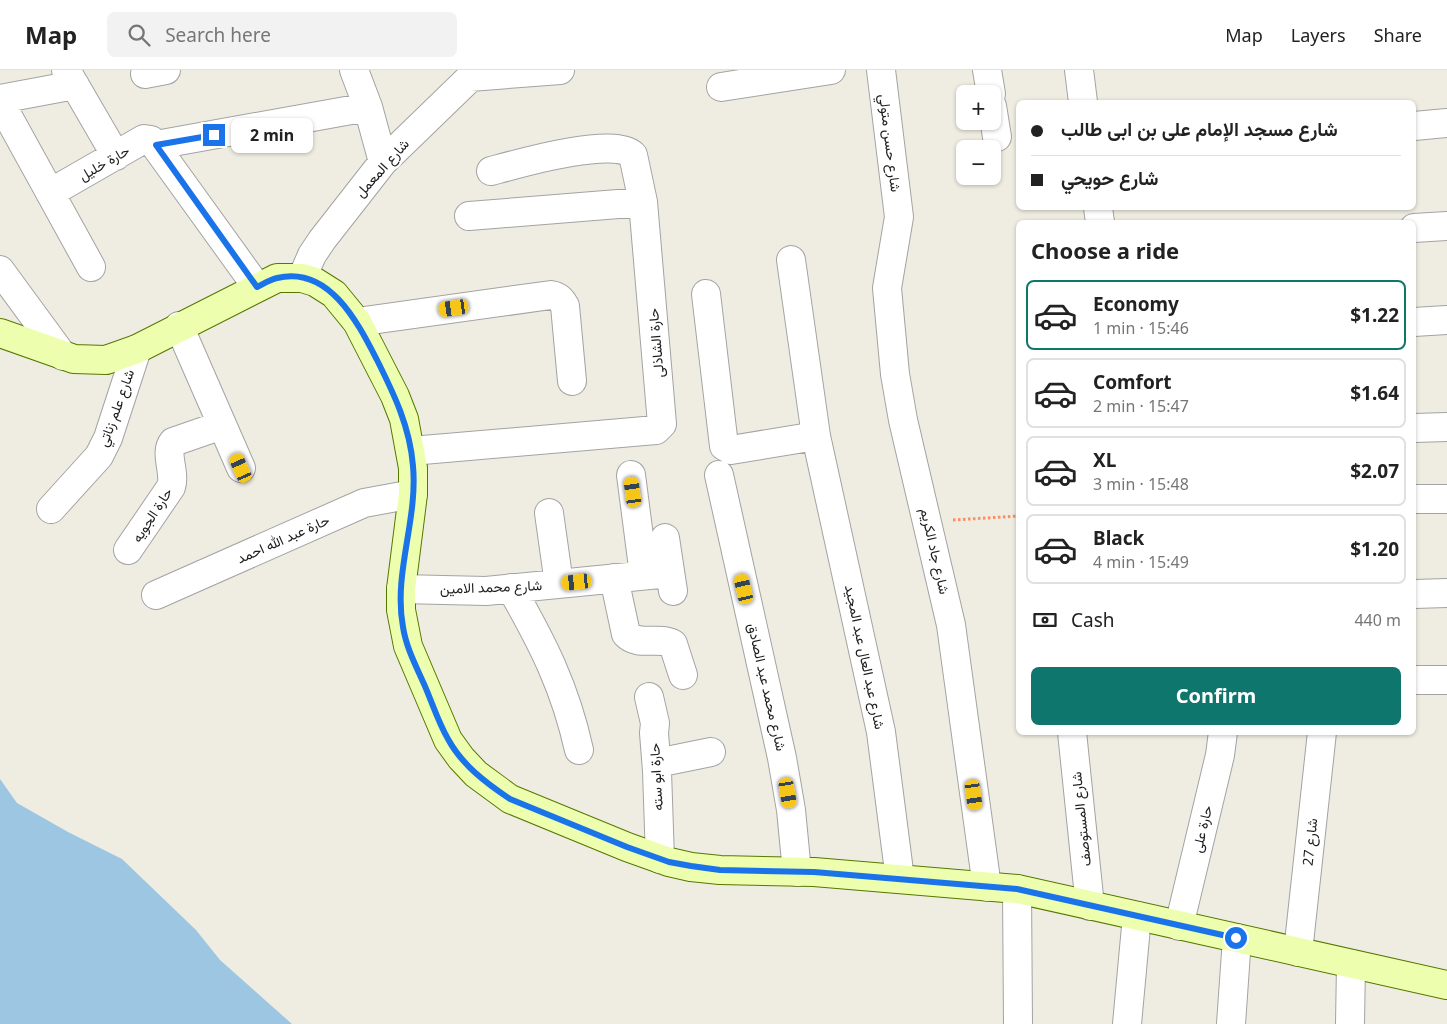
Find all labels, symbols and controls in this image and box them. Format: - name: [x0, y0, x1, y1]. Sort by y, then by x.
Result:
- search box: [107, 12, 457, 57]
- text: Map: [25, 18, 77, 51]
- icon: search: [125, 21, 153, 49]
- text: Search here: [165, 22, 271, 48]
- text: Map: [1225, 23, 1263, 47]
- text: Layers: [1291, 23, 1346, 47]
- text: Share: [1374, 23, 1422, 47]
- map controls: [956, 85, 1001, 185]
- button: +: [956, 85, 1001, 130]
- street label: شارع حسن متولي: [872, 93, 906, 193]
- text: شارع مسجد الإمام على بن ابى طالب: [1061, 116, 1338, 142]
- callout: 2 min: [232, 118, 314, 152]
- route end: [203, 124, 225, 146]
- text: 2 min: [250, 124, 294, 146]
- street label: شارع المعمل: [350, 134, 414, 202]
- street label: حارة خليل: [75, 140, 133, 185]
- button: −: [956, 140, 1001, 185]
- text: شارع حويحي: [1061, 165, 1158, 191]
- text: Choose a ride: [1031, 235, 1179, 265]
- text: Economy: [1093, 291, 1179, 317]
- icon: car: [1033, 293, 1078, 338]
- car: [438, 298, 469, 318]
- text: $1.22: [1350, 302, 1399, 328]
- street label: حارة الشاذلى: [643, 308, 668, 378]
- text: 1 min · 15:46: [1093, 317, 1189, 339]
- street label: شارع علم زناتي: [93, 367, 141, 450]
- text: Comfort: [1093, 369, 1172, 395]
- icon: car: [1033, 371, 1078, 416]
- text: $1.64: [1350, 380, 1399, 406]
- text: 2 min · 15:47: [1093, 395, 1189, 417]
- text: XL: [1093, 447, 1116, 473]
- icon: car: [1033, 449, 1078, 494]
- car: [228, 451, 253, 485]
- text: $2.07: [1350, 458, 1399, 484]
- text: 3 min · 15:48: [1093, 473, 1189, 495]
- car: [623, 476, 642, 508]
- street label: حارة الجويه: [127, 484, 176, 546]
- street label: شارع جاد الكريم: [914, 506, 955, 596]
- street label: حارة عبد الله احمد: [233, 510, 332, 567]
- text: Black: [1093, 525, 1144, 551]
- icon: car: [1033, 527, 1078, 572]
- text: $1.20: [1350, 536, 1399, 562]
- text: 4 min · 15:49: [1093, 551, 1189, 573]
- car: [561, 573, 592, 591]
- car: [733, 573, 754, 605]
- street label: شارع محمد الامين: [440, 575, 542, 600]
- street label: شارع عبد العال عبد المجيد: [839, 583, 890, 731]
- icon: cash: [1031, 606, 1059, 634]
- text: Cash: [1071, 607, 1115, 633]
- text: 440 m: [1354, 609, 1401, 631]
- street label: شارع محمد عبد الصادق: [742, 621, 791, 753]
- button: Confirm: [1031, 667, 1401, 725]
- street label: حارة ابو سته: [644, 743, 667, 811]
- street label: شارع المستوصف: [1066, 771, 1097, 867]
- car: [778, 777, 797, 809]
- car: [964, 779, 983, 811]
- street label: حارة على: [1187, 803, 1216, 854]
- street label: شارع 27: [1298, 817, 1323, 867]
- route start: [1225, 927, 1247, 949]

